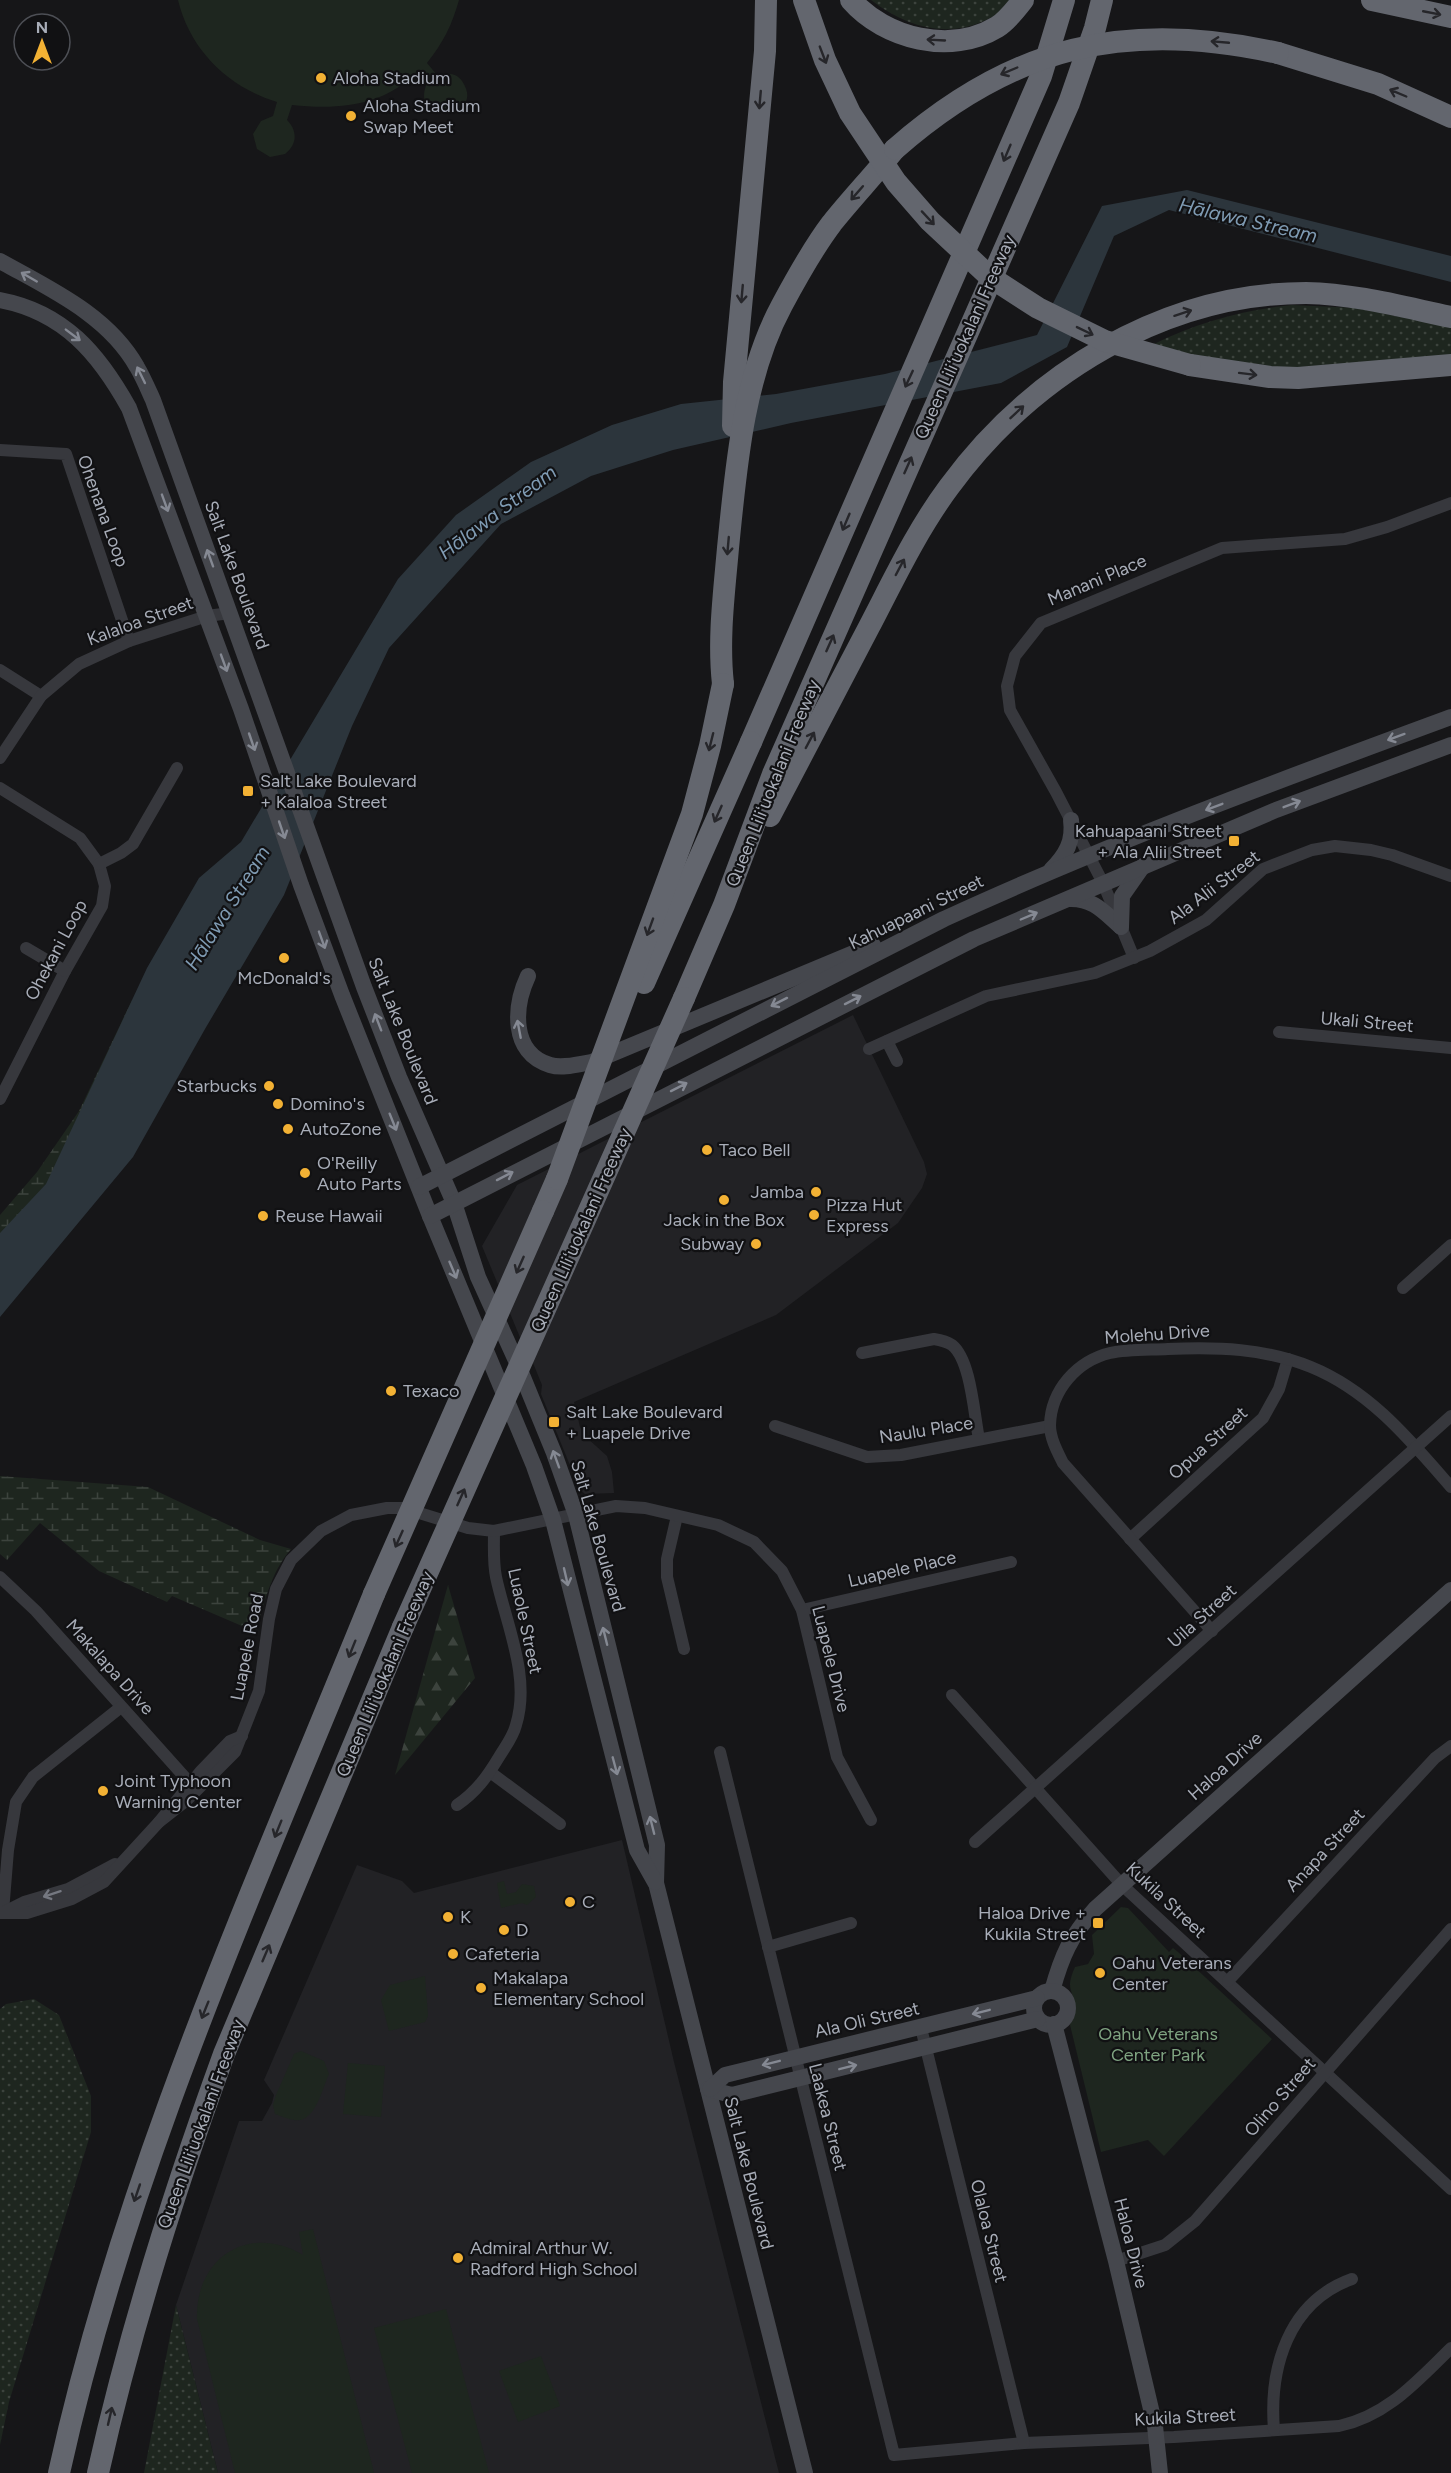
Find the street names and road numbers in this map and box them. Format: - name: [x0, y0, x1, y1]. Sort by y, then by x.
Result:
- street label: Queen Liliʻuokalani Freeway: [910, 231, 1020, 443]
- street label: Ohenana Loop: [73, 452, 133, 570]
- street label: Salt Lake Boulevard: [200, 498, 274, 652]
- street label: Manani Place: [1044, 549, 1150, 611]
- street label: Kalaloa Street: [84, 592, 196, 650]
- street label: Queen Liliʻuokalani Freeway: [721, 676, 825, 890]
- street label: Ala Alii Street: [1164, 845, 1264, 929]
- street label: Kahuapaani Street: [845, 870, 987, 954]
- street label: Ohekani Loop: [20, 896, 92, 1004]
- street label: Salt Lake Boulevard: [363, 954, 443, 1108]
- street label: Ukali Street: [1320, 1007, 1415, 1037]
- street label: Queen Liliʻuokalani Freeway: [526, 1124, 636, 1336]
- street label: Molehu Drive: [1104, 1319, 1211, 1349]
- street label: Opua Street: [1164, 1402, 1252, 1484]
- street label: Naulu Place: [877, 1412, 975, 1448]
- street label: Salt Lake Boulevard: [566, 1458, 630, 1614]
- street label: Luapele Place: [846, 1546, 958, 1592]
- street label: Luaole Street: [503, 1566, 547, 1676]
- street label: Queen Liliʻuokalani Freeway: [332, 1567, 439, 1780]
- street label: Uila Street: [1163, 1579, 1241, 1653]
- street label: Luapele Road: [226, 1592, 268, 1702]
- street label: Luapele Drive: [807, 1604, 855, 1715]
- street label: Makalapa Drive: [61, 1615, 159, 1720]
- street label: Haloa Drive: [1183, 1727, 1267, 1805]
- street label: Anapa Street: [1281, 1804, 1369, 1896]
- street label: Kukila Street: [1121, 1857, 1211, 1943]
- street label: Ala Oli Street: [813, 1997, 922, 2043]
- street label: Queen Liliʻuokalani Freeway: [153, 2016, 249, 2232]
- street label: Olino Street: [1240, 2053, 1320, 2141]
- street label: Laakea Street: [804, 2061, 852, 2173]
- street label: Salt Lake Boulevard: [719, 2094, 779, 2252]
- street label: Olaloa Street: [966, 2177, 1012, 2285]
- street label: Haloa Drive: [1109, 2196, 1153, 2291]
- street label: Kukila Street: [1134, 2403, 1237, 2431]

